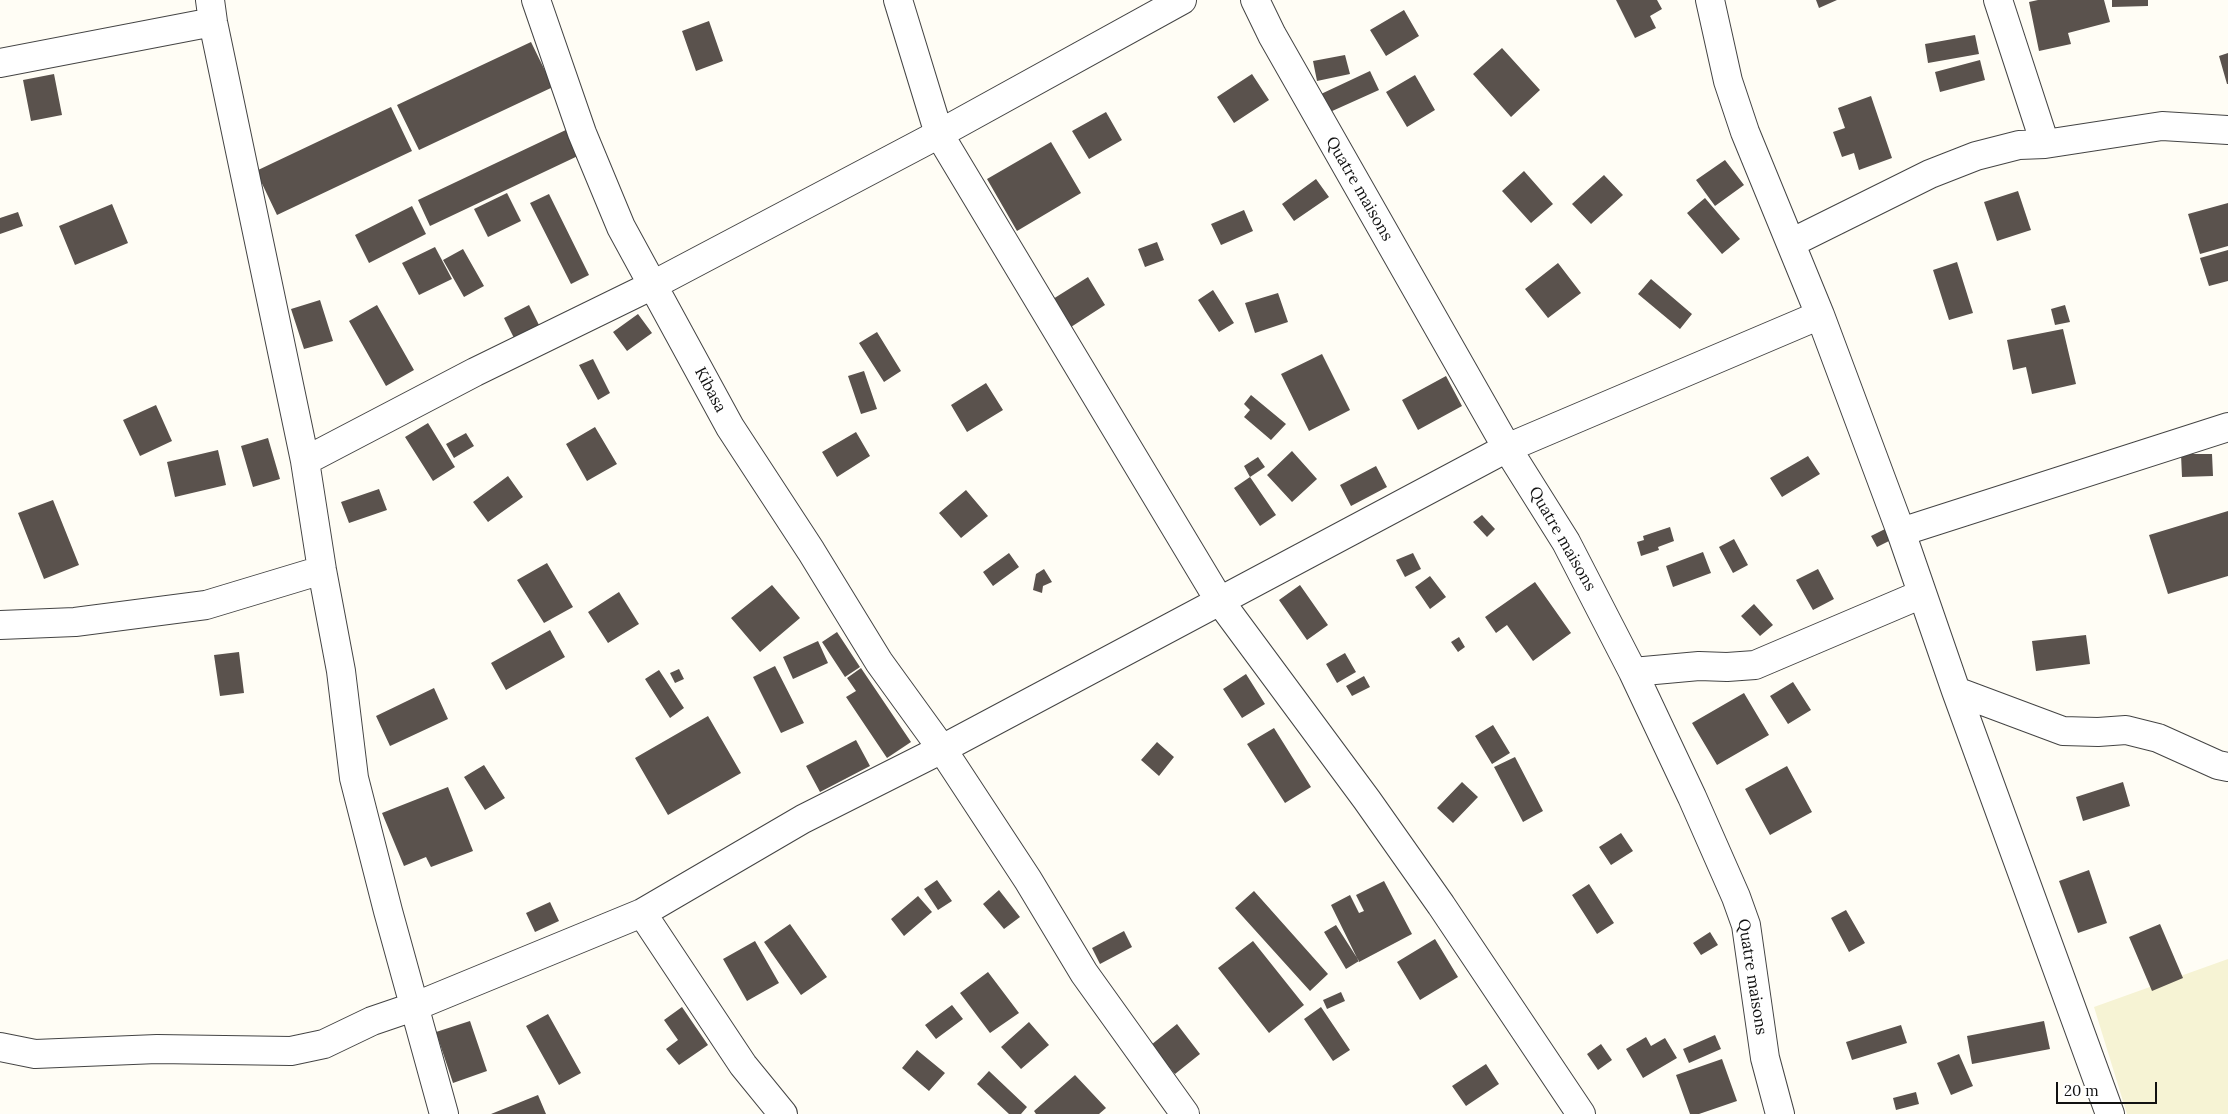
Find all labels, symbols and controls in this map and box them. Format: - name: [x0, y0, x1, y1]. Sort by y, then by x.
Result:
- street label: Quatre maisons: [1321, 133, 1397, 245]
- street label: Kibasa: [690, 364, 730, 416]
- street label: Quatre maisons: [1524, 483, 1600, 595]
- street label: Quatre maisons: [1733, 918, 1771, 1036]
- scale bar: [2058, 1072, 2159, 1104]
- text: 20 m: [2064, 1081, 2099, 1100]

